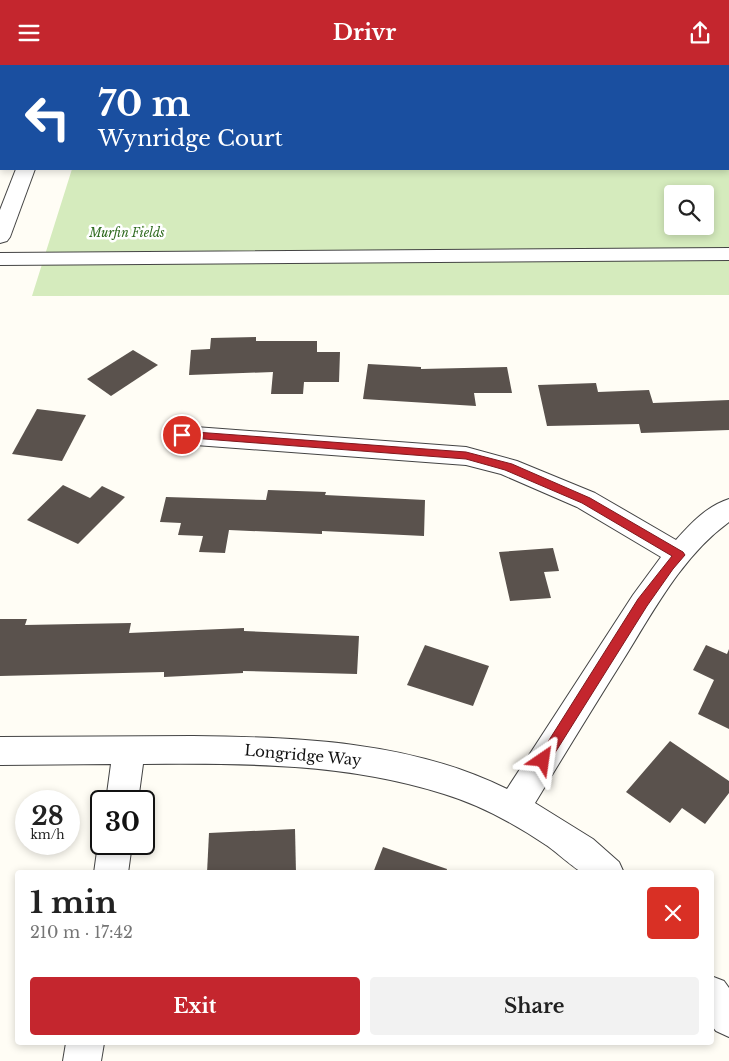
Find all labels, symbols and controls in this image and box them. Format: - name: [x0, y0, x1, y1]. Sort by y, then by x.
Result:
- icon: menu: [15, 19, 43, 47]
- text: Drivr: [333, 19, 396, 46]
- icon: share: [686, 19, 714, 47]
- text: 70 m: [98, 82, 191, 125]
- icon: left: [15, 85, 80, 150]
- text: Wynridge Court: [98, 125, 283, 152]
- map controls: [664, 185, 714, 235]
- button: search: [664, 185, 714, 235]
- park label: Murfin Fields: [88, 225, 165, 240]
- pin: [161, 414, 203, 456]
- icon: arrive: [168, 421, 196, 449]
- position arrow: [516, 733, 568, 785]
- street label: Longridge Way: [244, 740, 363, 770]
- speed limit sign: 30: [90, 790, 155, 855]
- text: 28: [31, 801, 64, 832]
- text: km/h: [30, 827, 65, 842]
- text: 1 min: [30, 884, 117, 921]
- button: close: [647, 887, 699, 939]
- text: 210 m · 17:42: [30, 922, 133, 942]
- button: Exit: [30, 977, 360, 1035]
- button: Share: [370, 977, 699, 1035]

